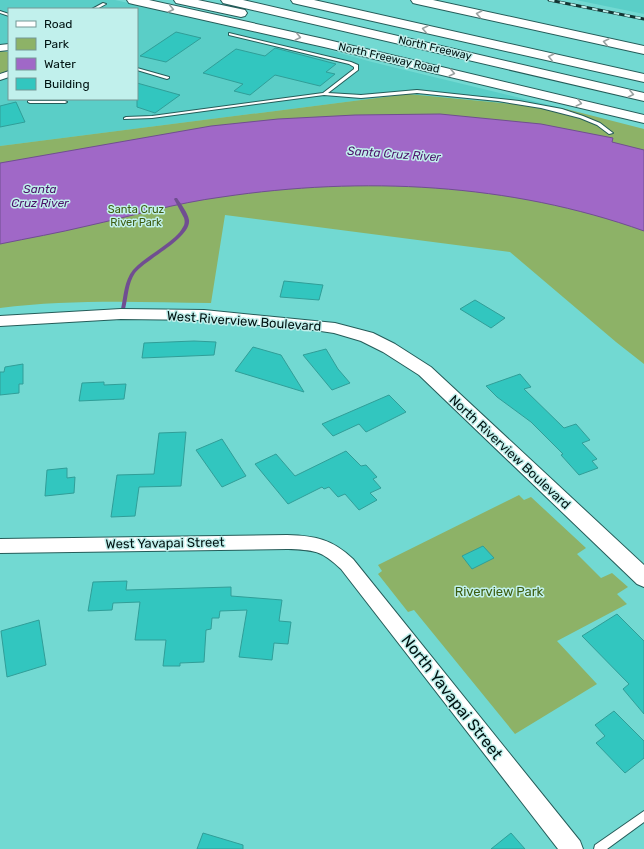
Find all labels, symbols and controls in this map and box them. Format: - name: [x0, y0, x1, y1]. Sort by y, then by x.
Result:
- one-way arrow: [168, 4, 175, 12]
- legend: [8, 8, 138, 100]
- one-way arrow: [476, 10, 482, 18]
- text: Road: [44, 17, 72, 31]
- one-way arrow: [421, 25, 428, 33]
- one-way arrow: [295, 32, 301, 40]
- street label: North Freeway: [397, 33, 473, 63]
- text: Park: [44, 37, 70, 51]
- one-way arrow: [603, 38, 609, 46]
- street label: North Freeway Road: [337, 40, 441, 76]
- one-way arrow: [548, 54, 554, 62]
- text: Water: [44, 57, 76, 71]
- one-way arrow: [449, 69, 455, 77]
- text: Building: [44, 77, 90, 91]
- one-way arrow: [627, 89, 634, 97]
- one-way arrow: [575, 99, 582, 107]
- water label: Santa Cruz River: [347, 144, 442, 164]
- water label: Santa Cruz River: [11, 182, 69, 210]
- park label: Santa Cruz River Park: [108, 203, 165, 229]
- street label: West Riverview Boulevard: [166, 308, 322, 334]
- street label: North Riverview Boulevard: [446, 392, 574, 512]
- street label: West Yavapai Street: [105, 534, 225, 552]
- park label: Riverview Park: [455, 584, 544, 599]
- street label: North Yavapai Street: [397, 631, 507, 763]

